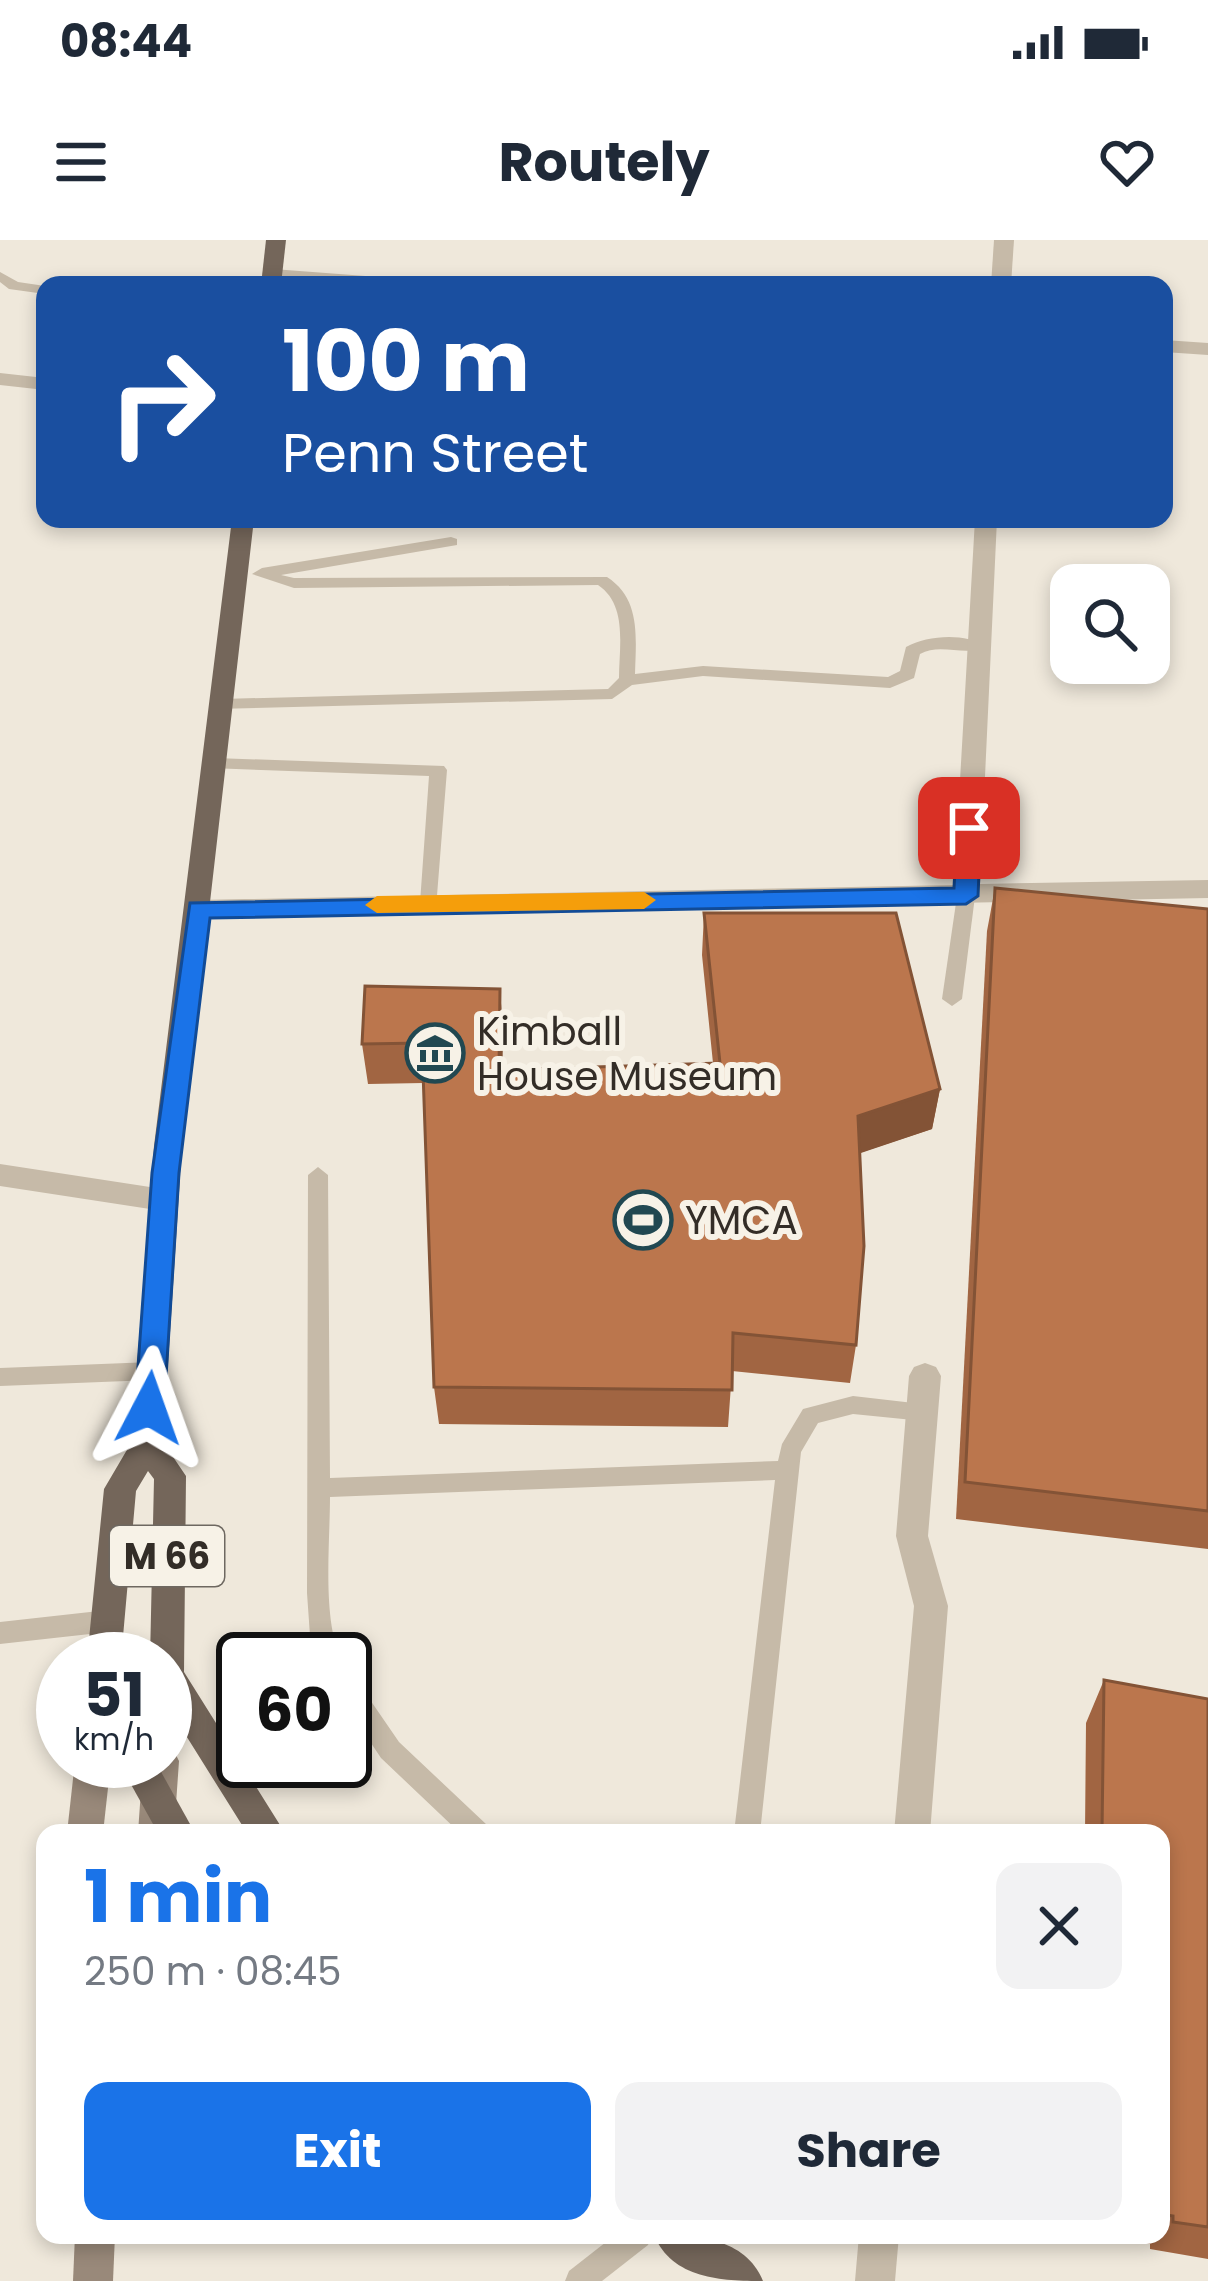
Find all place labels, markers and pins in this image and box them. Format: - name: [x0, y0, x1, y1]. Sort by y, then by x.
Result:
- pin: [918, 777, 1020, 879]
- place label: Kimball House Museum: [477, 1004, 777, 1104]
- museum icon: Kimball House Museum: [404, 1022, 466, 1084]
- sports icon: YMCA: [612, 1189, 674, 1251]
- place label: YMCA: [685, 1193, 798, 1248]

